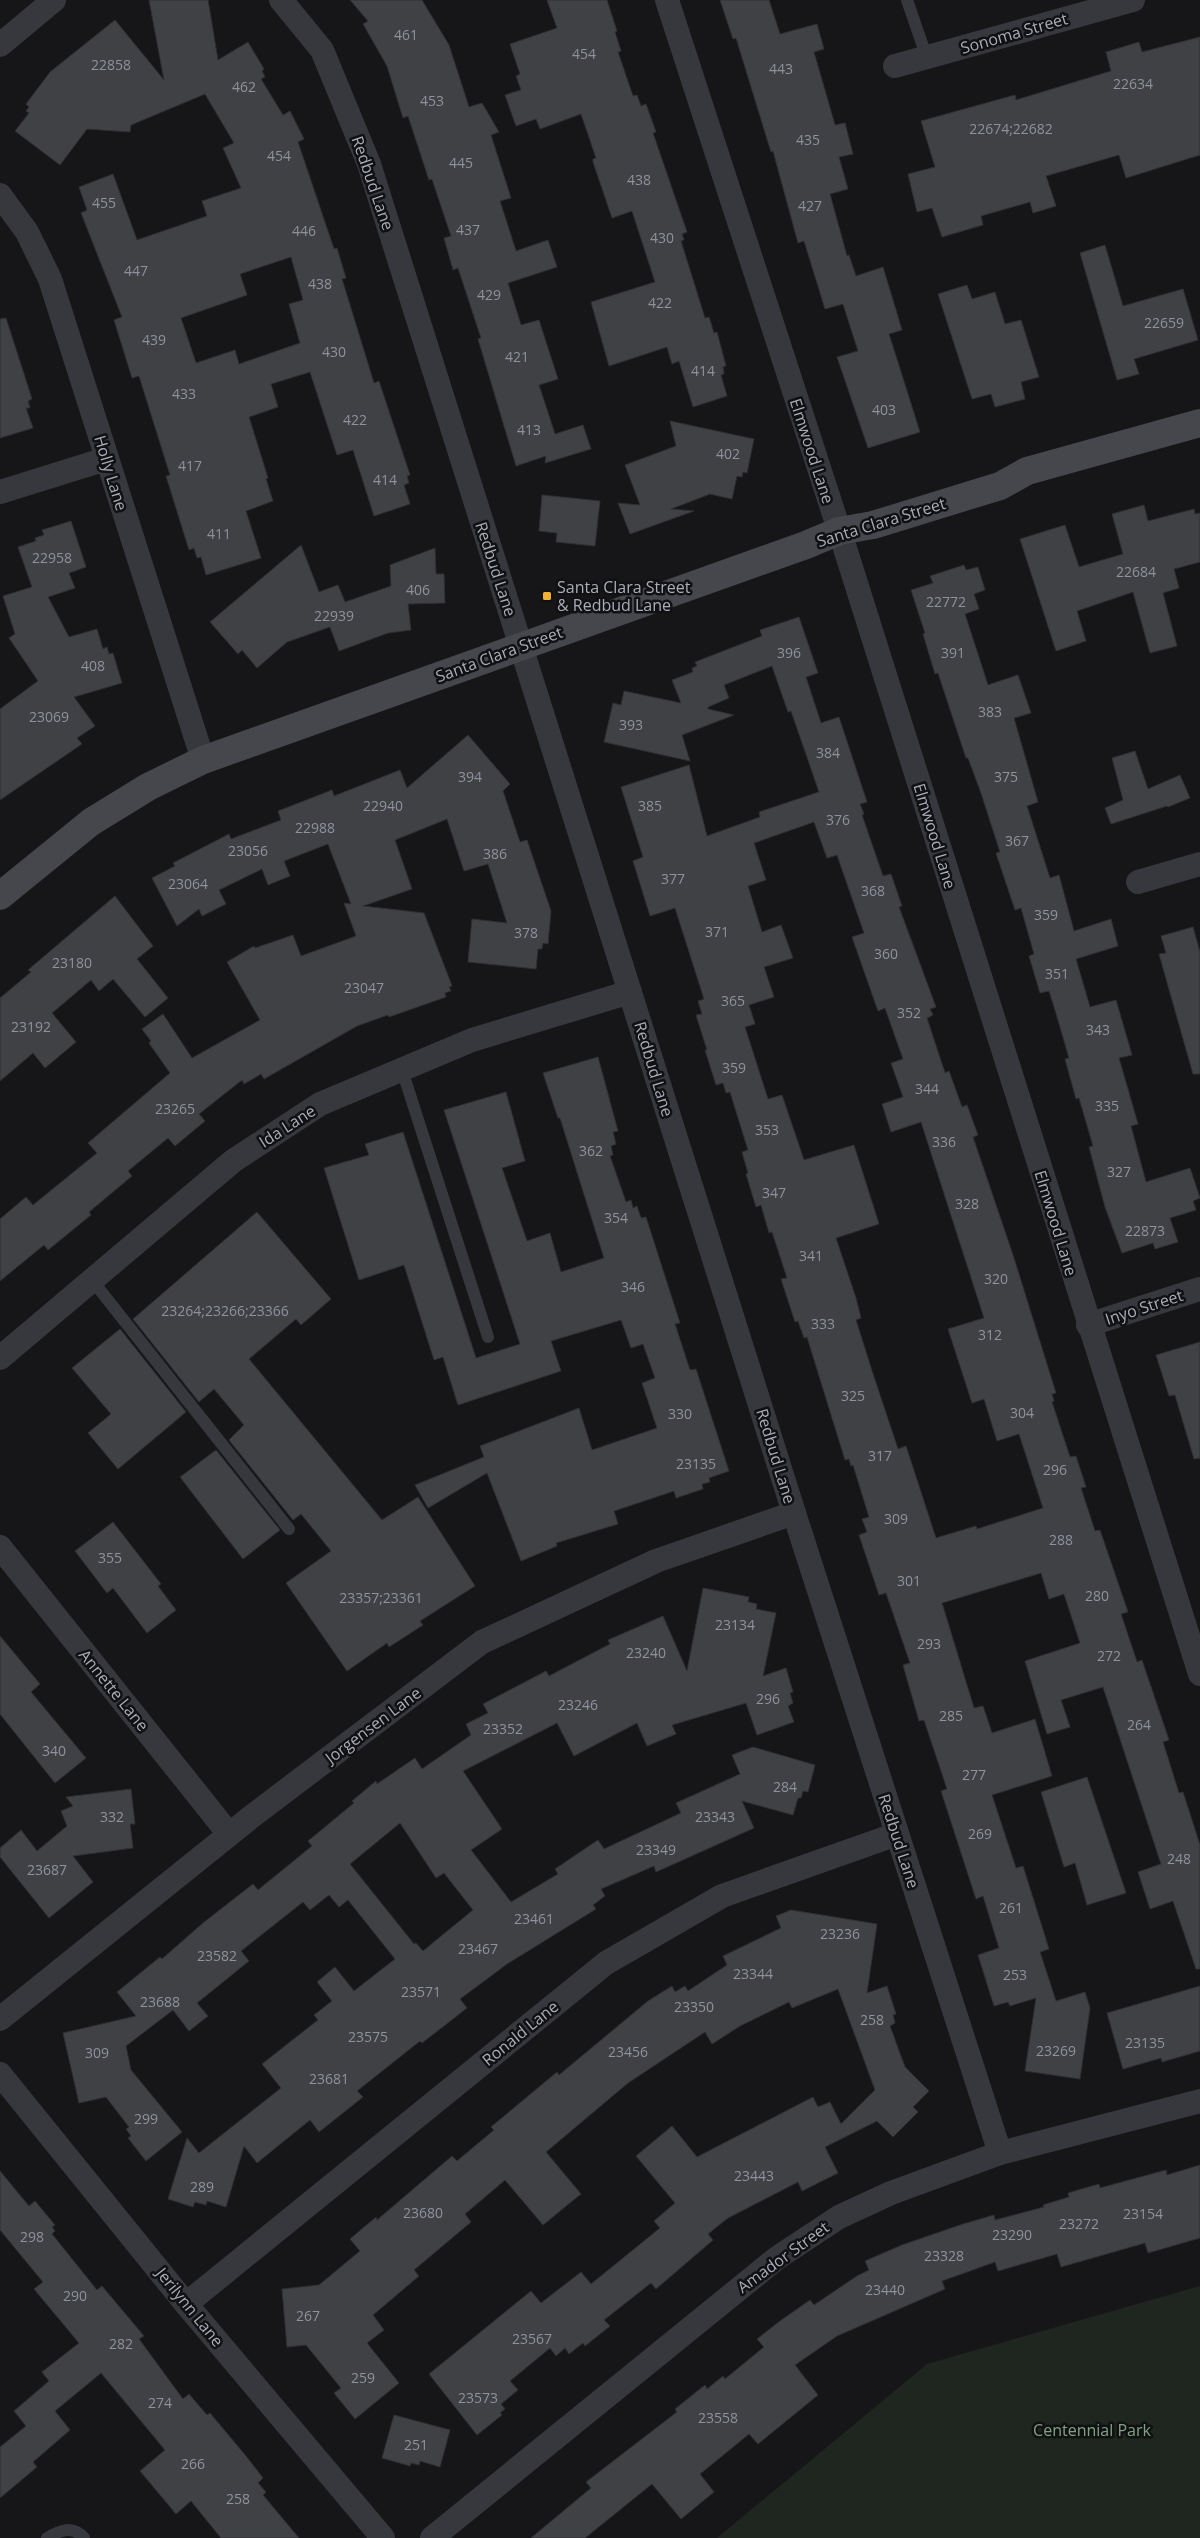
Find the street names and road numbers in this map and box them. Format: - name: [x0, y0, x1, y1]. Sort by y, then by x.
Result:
- street label: Sonoma Street: [958, 7, 1070, 59]
- street label: Redbud Lane: [347, 133, 399, 233]
- street label: Elmwood Lane: [785, 396, 839, 506]
- street label: Holly Lane: [89, 433, 133, 513]
- street label: Santa Clara Street: [814, 492, 948, 552]
- street label: Redbud Lane: [470, 519, 522, 619]
- street label: Santa Clara Street: [433, 621, 566, 687]
- street label: Elmwood Lane: [908, 780, 962, 892]
- street label: Redbud Lane: [629, 1019, 679, 1119]
- street label: Ida Lane: [254, 1100, 320, 1152]
- street label: Elmwood Lane: [1029, 1167, 1083, 1279]
- street label: Inyo Street: [1102, 1284, 1186, 1330]
- street label: Redbud Lane: [751, 1406, 801, 1506]
- street label: Annette Lane: [74, 1644, 154, 1736]
- street label: Jorgensen Lane: [319, 1682, 425, 1769]
- street label: Redbud Lane: [873, 1791, 925, 1891]
- street label: Ronald Lane: [477, 1995, 563, 2071]
- street label: Amador Street: [733, 2216, 834, 2298]
- street label: Jerilynn Lane: [150, 2261, 229, 2351]

